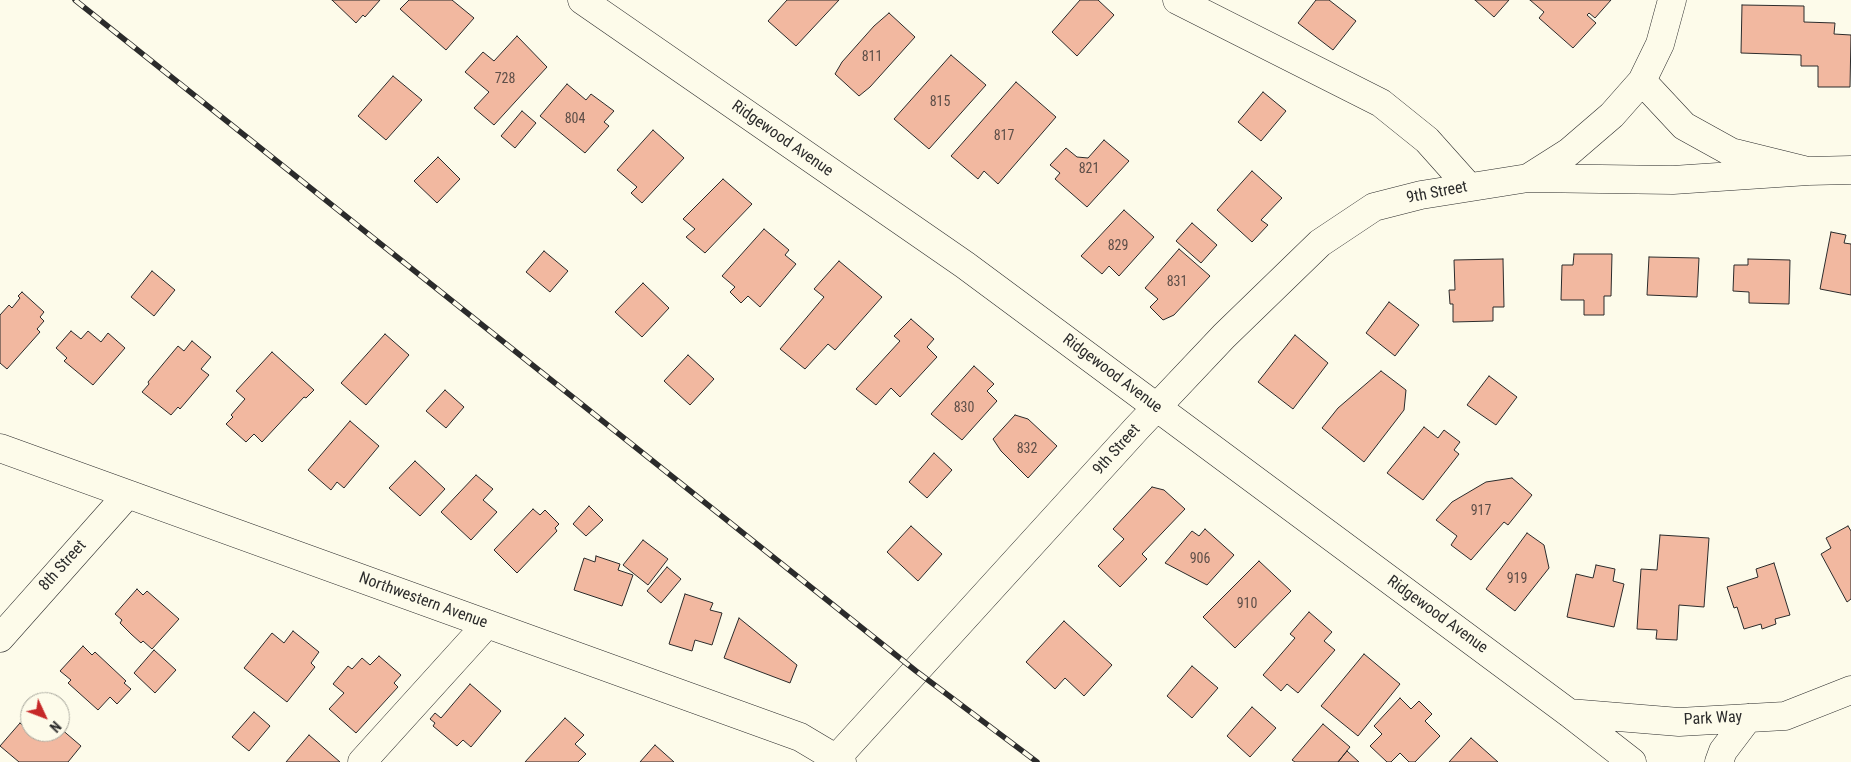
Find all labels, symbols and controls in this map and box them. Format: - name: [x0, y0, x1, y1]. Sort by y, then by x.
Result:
- house number: 811: [862, 49, 882, 65]
- house number: 728: [495, 71, 515, 87]
- house number: 815: [930, 94, 950, 110]
- street label: Ridgewood Avenue: [727, 97, 837, 181]
- house number: 804: [565, 111, 585, 127]
- house number: 817: [994, 128, 1014, 144]
- house number: 821: [1079, 161, 1099, 177]
- street label: 9th Street: [1405, 178, 1469, 208]
- house number: 829: [1108, 238, 1128, 254]
- house number: 831: [1167, 274, 1187, 290]
- street label: Ridgewood Avenue: [1058, 330, 1166, 418]
- house number: 830: [954, 400, 974, 416]
- street label: 9th Street: [1089, 421, 1145, 479]
- house number: 832: [1017, 441, 1037, 457]
- house number: 917: [1471, 503, 1491, 519]
- street label: 8th Street: [35, 537, 91, 595]
- house number: 906: [1190, 551, 1210, 567]
- street label: Northwestern Avenue: [356, 569, 490, 633]
- house number: 919: [1507, 571, 1527, 587]
- street label: Ridgewood Avenue: [1383, 572, 1491, 658]
- house number: 910: [1237, 596, 1257, 612]
- north arrow: [20, 692, 70, 742]
- street label: Park Way: [1683, 708, 1743, 730]
- text: N: [46, 718, 64, 735]

